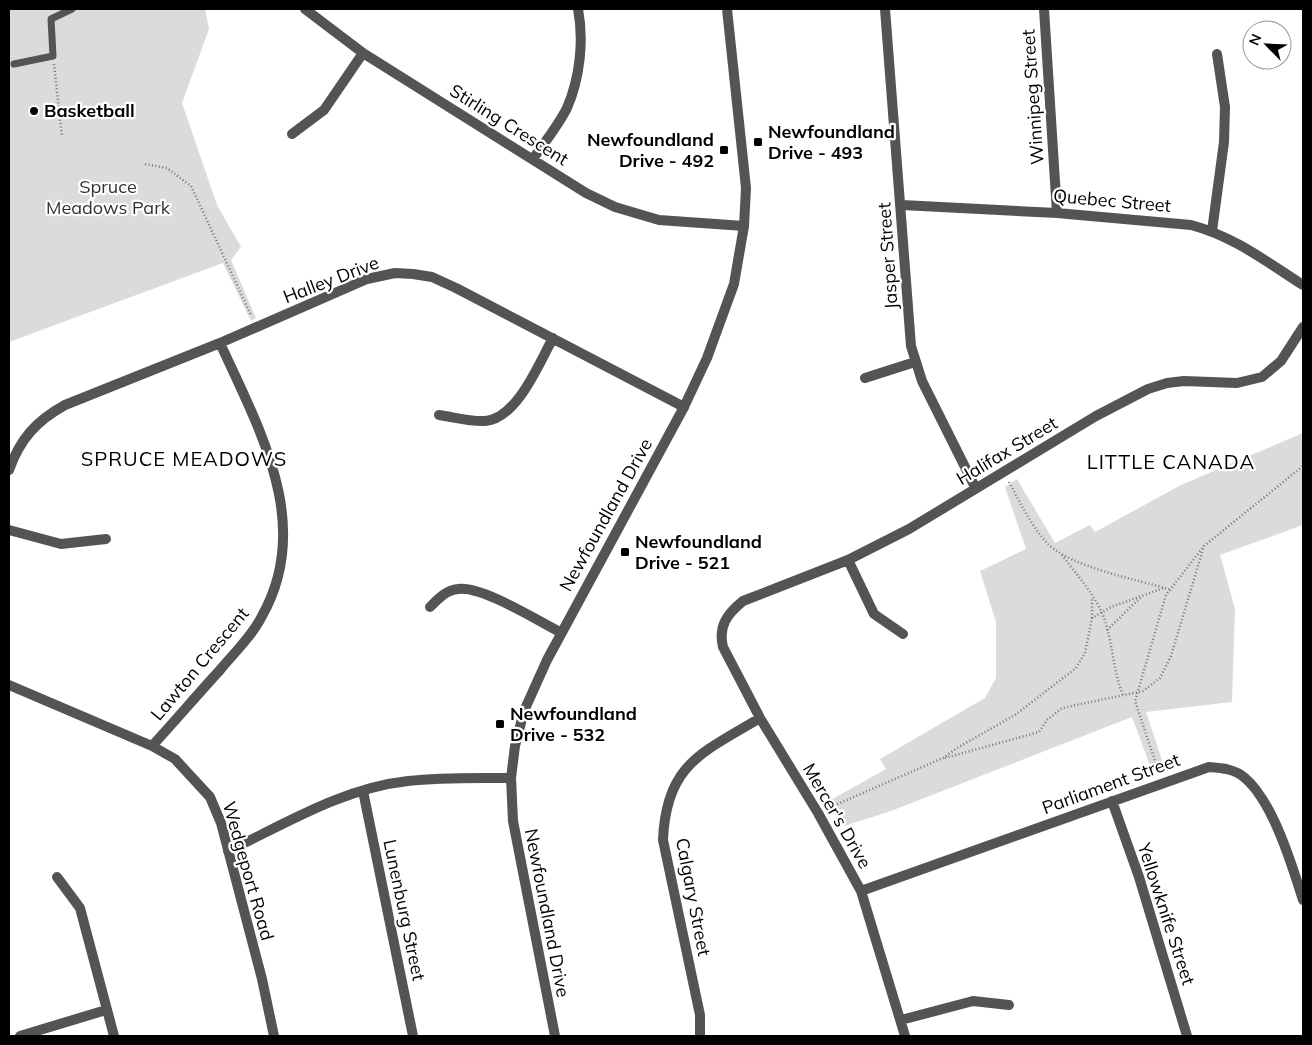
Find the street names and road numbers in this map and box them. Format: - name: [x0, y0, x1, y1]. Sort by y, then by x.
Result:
- street label: Winnipeg Street: [1016, 29, 1049, 165]
- street label: Stirling Crescent: [446, 79, 573, 170]
- street label: Quebec Street: [1052, 184, 1172, 217]
- street label: Jasper Street: [872, 202, 903, 310]
- street label: Halley Drive: [280, 251, 382, 308]
- street label: Halifax Street: [952, 411, 1062, 490]
- street label: Newfoundland Drive: [554, 434, 657, 595]
- street label: Lawton Crescent: [146, 602, 254, 725]
- street label: Parliament Street: [1039, 748, 1183, 819]
- street label: Mercer's Drive: [798, 759, 877, 873]
- street label: Wedgeport Road: [218, 799, 279, 943]
- street label: Newfoundland Drive: [520, 827, 575, 999]
- street label: Calgary Street: [671, 836, 716, 958]
- street label: Lunenburg Street: [378, 837, 431, 983]
- street label: Yellowknife Street: [1132, 839, 1200, 988]

